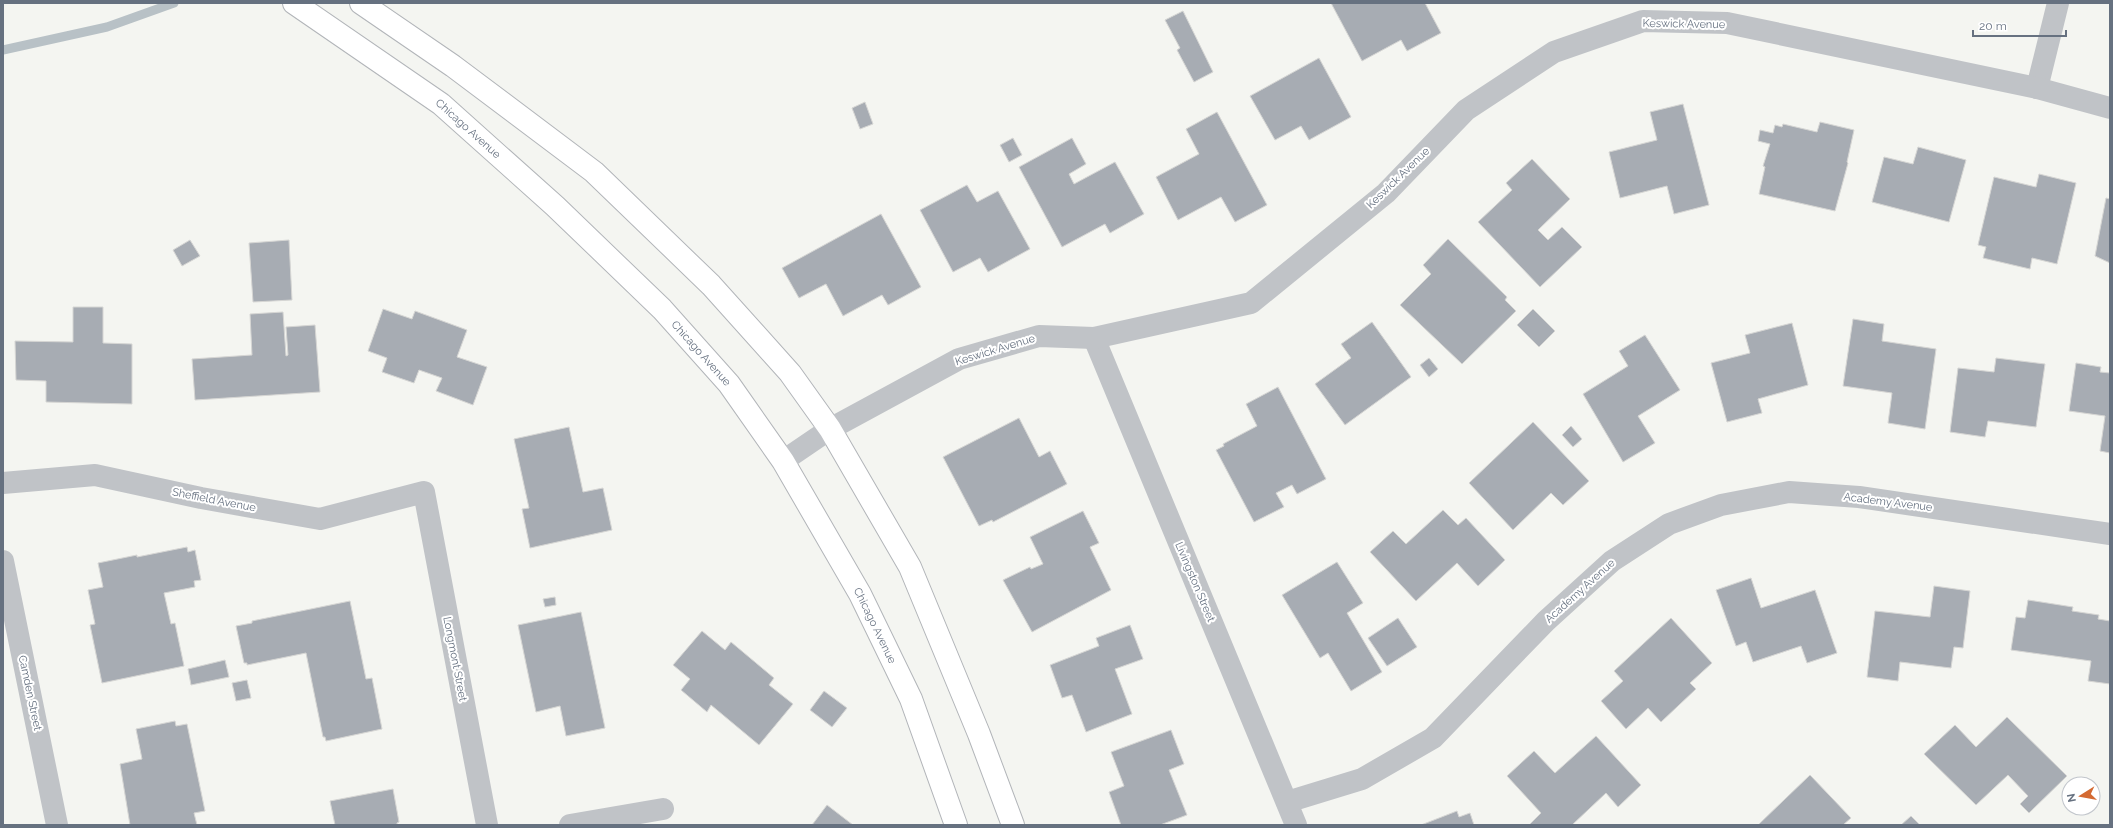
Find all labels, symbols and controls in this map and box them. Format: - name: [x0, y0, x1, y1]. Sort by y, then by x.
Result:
- scale bar: [1973, 12, 2066, 38]
- street label: Keswick Avenue: [1643, 17, 1726, 31]
- text: 20 m: [1979, 19, 2007, 33]
- street label: Chicago Avenue: [433, 96, 504, 161]
- street label: Keswick Avenue: [1364, 144, 1433, 211]
- street label: Chicago Avenue: [669, 318, 734, 389]
- street label: Keswick Avenue: [954, 332, 1037, 368]
- street label: Sheffield Avenue: [171, 486, 257, 515]
- street label: Academy Avenue: [1843, 490, 1934, 514]
- street label: Livingston Street: [1172, 540, 1218, 624]
- street label: Academy Avenue: [1542, 556, 1618, 626]
- street label: Chicago Avenue: [851, 585, 899, 666]
- street label: Longmont Street: [440, 616, 470, 703]
- street label: Camden Street: [16, 654, 44, 732]
- north arrow: [2061, 776, 2101, 816]
- text: N: [2064, 792, 2079, 803]

